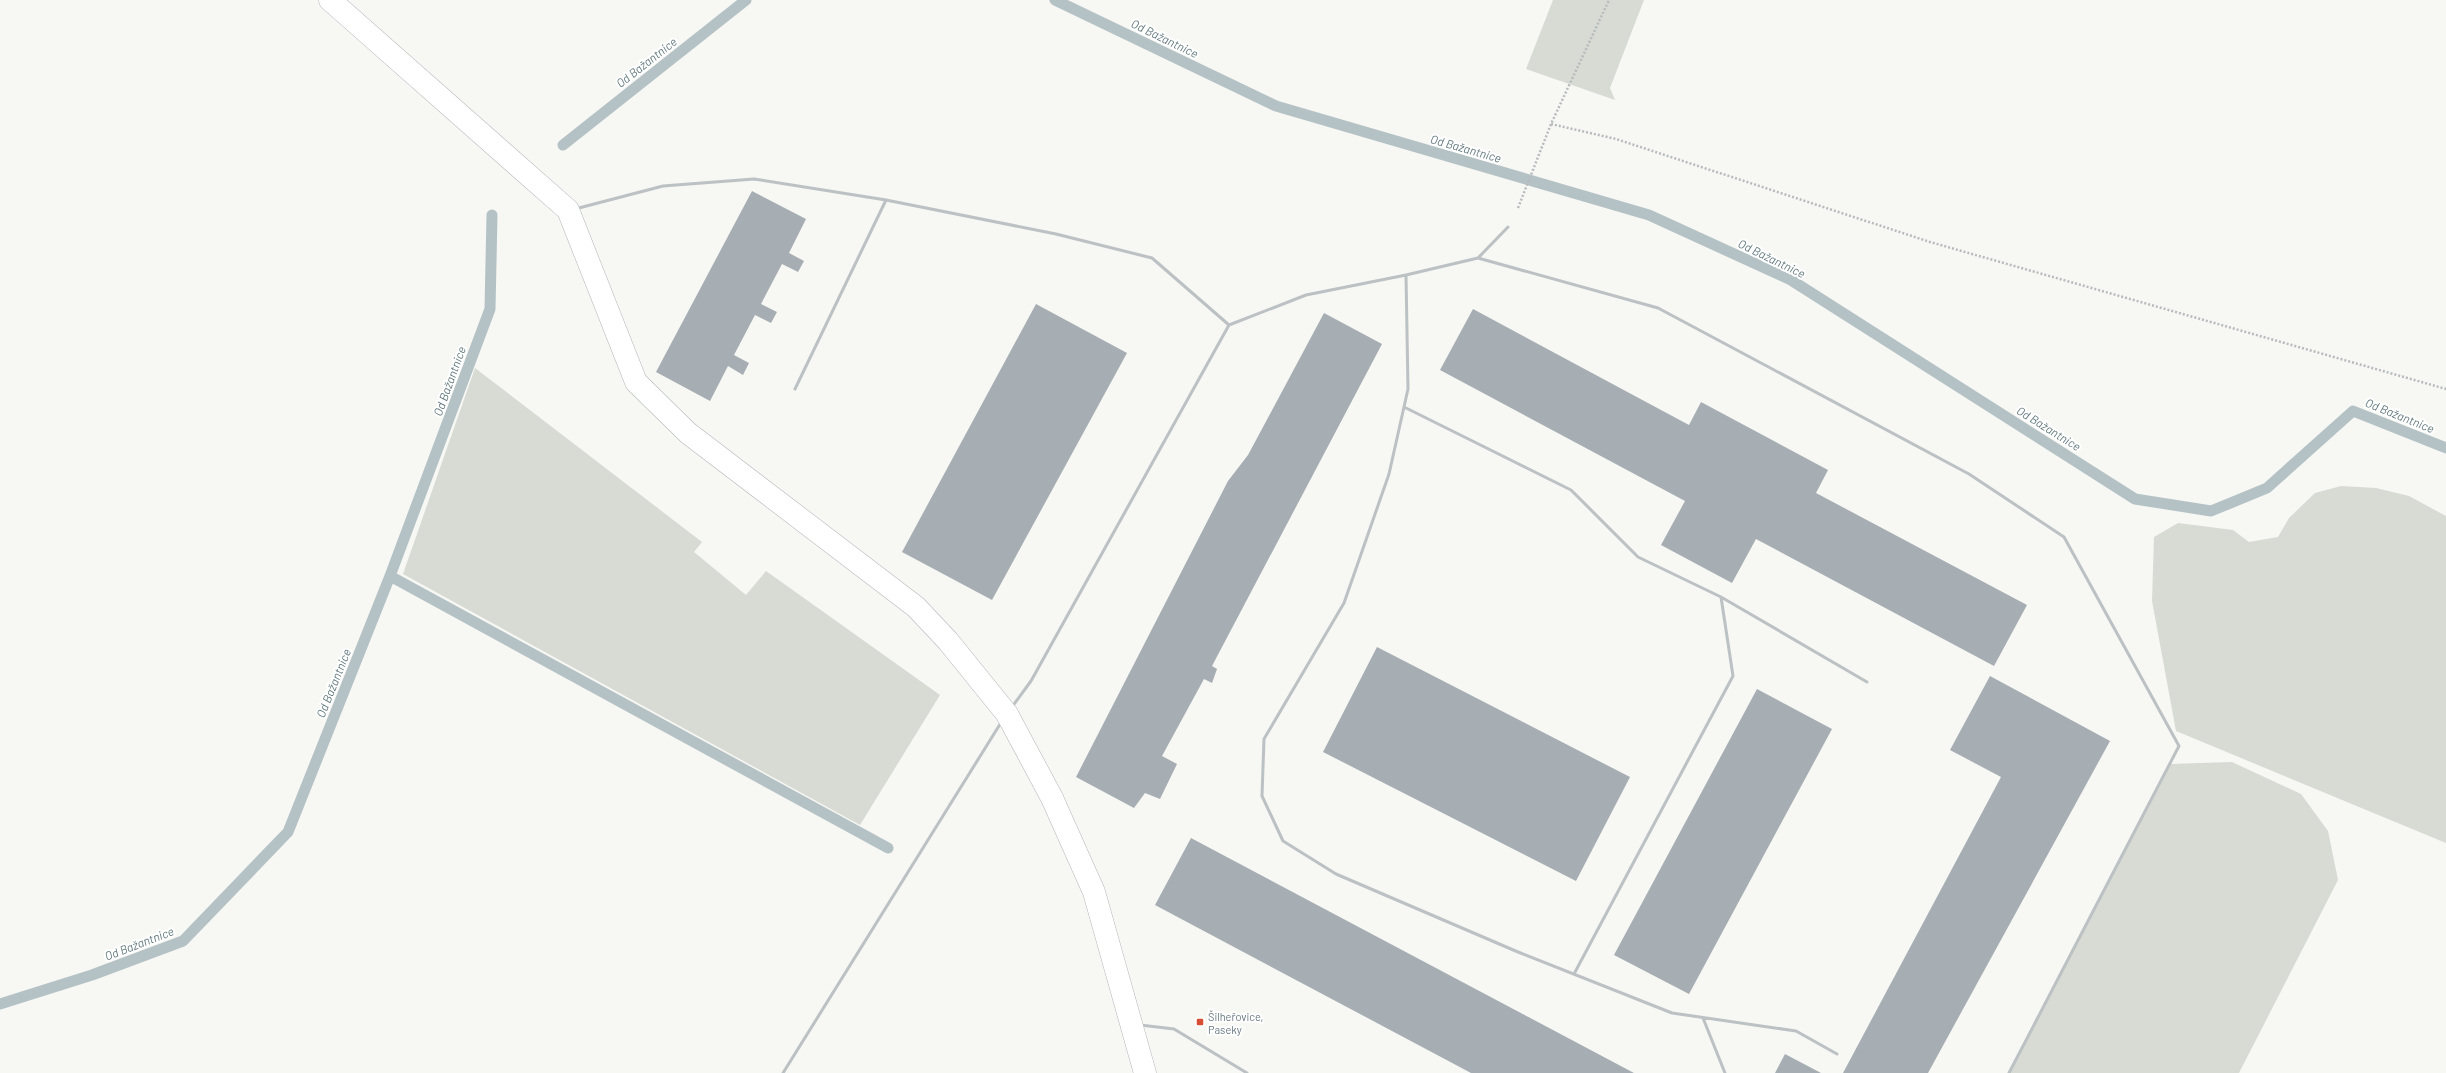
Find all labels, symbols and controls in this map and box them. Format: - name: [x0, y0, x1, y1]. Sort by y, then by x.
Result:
- water label: Od Bažantnice: [1129, 16, 1201, 60]
- water label: Od Bažantnice: [613, 34, 679, 90]
- water label: Od Bažantnice: [1429, 131, 1503, 165]
- water label: Od Bažantnice: [1736, 236, 1808, 280]
- water label: Od Bažantnice: [430, 344, 468, 418]
- water label: Od Bažantnice: [2364, 395, 2436, 435]
- water label: Od Bažantnice: [2014, 403, 2084, 453]
- water label: Od Bažantnice: [313, 647, 353, 719]
- water label: Od Bažantnice: [102, 923, 176, 963]
- place label: Šilheřovice, Paseky: [1208, 1010, 1263, 1036]
- marker: Šilheřovice, Paseky: [1195, 1017, 1205, 1027]

